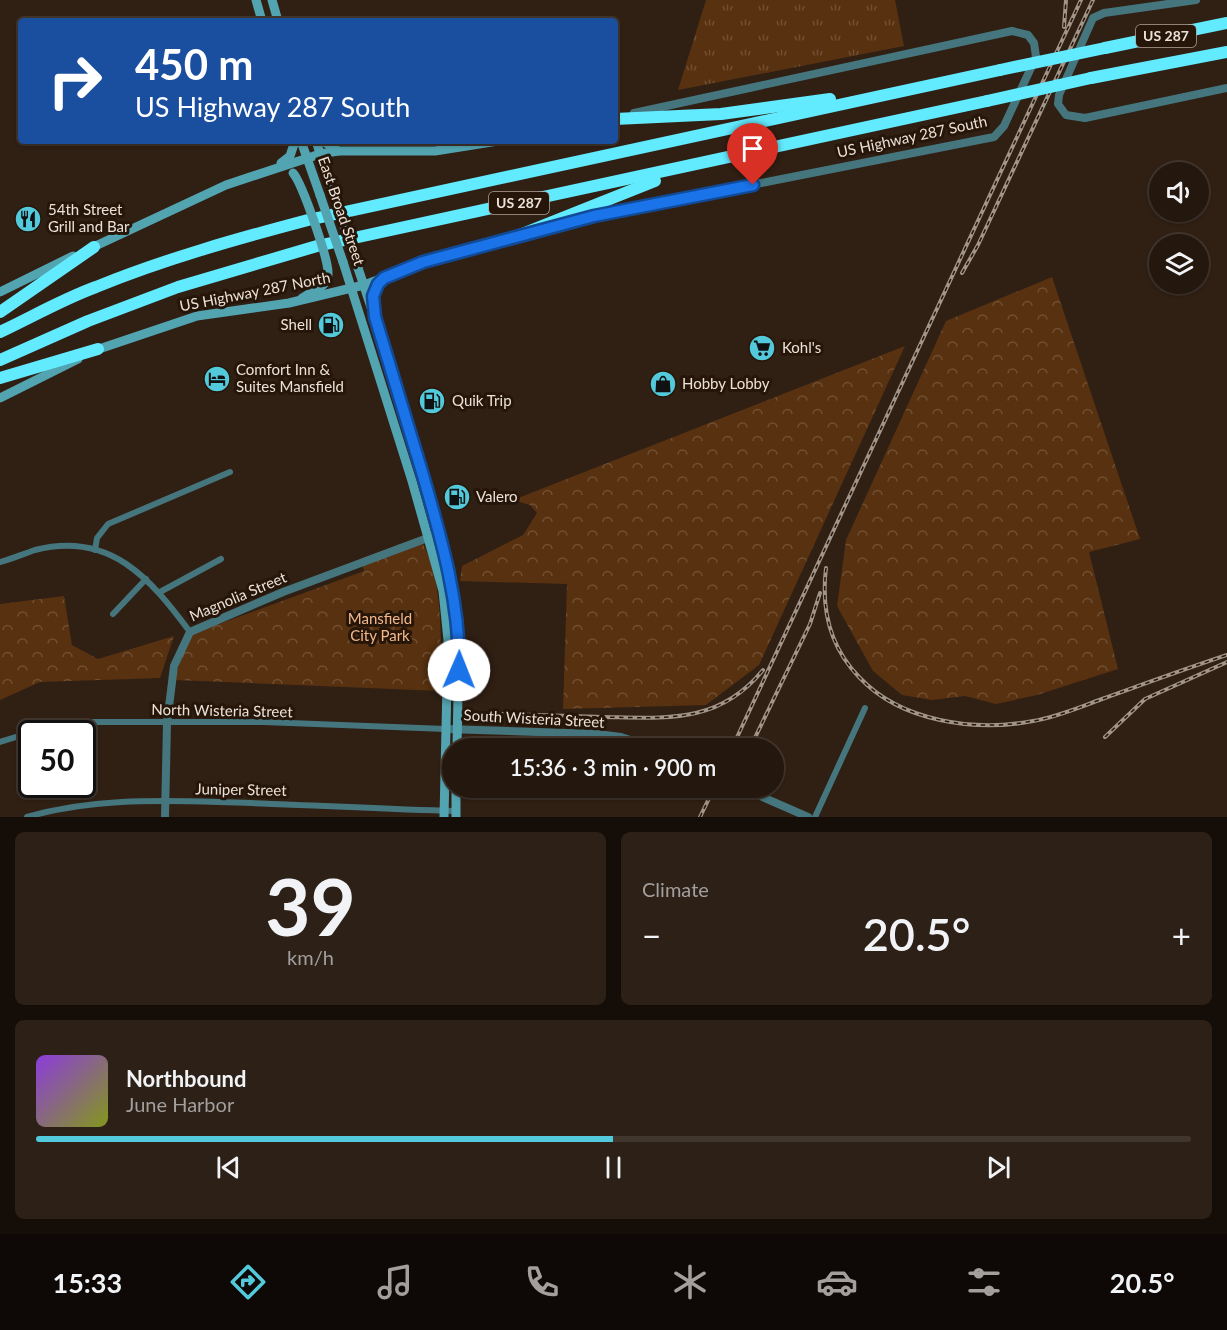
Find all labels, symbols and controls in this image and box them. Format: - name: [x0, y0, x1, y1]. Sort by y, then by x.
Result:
- road number: US 287: [1136, 25, 1196, 47]
- text: 450 m: [135, 39, 253, 89]
- icon: right: [36, 42, 114, 120]
- text: US Highway 287 South: [135, 90, 410, 123]
- street label: US Highway 287 South: [835, 111, 988, 161]
- pin: [727, 123, 778, 185]
- icon: arrive: [736, 132, 769, 165]
- street label: East Broad Street: [315, 154, 369, 268]
- map controls: [1149, 162, 1209, 294]
- button: sound: [1149, 162, 1209, 222]
- road number: US 287: [489, 192, 549, 214]
- place label: 54th Street Grill and Bar: [48, 200, 130, 235]
- restaurant icon: 54th Street Grill and Bar: [13, 204, 43, 234]
- button: layers: [1149, 234, 1209, 294]
- street label: US Highway 287 North: [178, 268, 332, 314]
- fuel station icon: Shell: [316, 310, 346, 340]
- place label: Shell: [281, 315, 312, 333]
- supermarket icon: Kohl's: [747, 333, 777, 363]
- place label: Kohl's: [782, 338, 821, 356]
- place label: Comfort Inn & Suites Mansfield: [236, 360, 344, 395]
- hotel icon: Comfort Inn & Suites Mansfield: [202, 364, 232, 394]
- shop icon: Hobby Lobby: [648, 369, 678, 399]
- place label: Hobby Lobby: [682, 374, 770, 392]
- fuel station icon: Quik Trip: [417, 386, 447, 416]
- place label: Quik Trip: [452, 391, 512, 409]
- fuel station icon: Valero: [442, 482, 472, 512]
- place label: Valero: [476, 487, 518, 505]
- street label: Magnolia Street: [186, 567, 289, 625]
- park label: Mansfield City Park: [348, 609, 412, 644]
- position arrow: [427, 638, 491, 702]
- street label: North Wisteria Street: [151, 700, 293, 720]
- street label: South Wisteria Street: [463, 705, 606, 731]
- speed limit sign: 50: [18, 720, 96, 798]
- text: 15:36 · 3 min · 900 m: [510, 754, 716, 781]
- street label: Juniper Street: [195, 779, 287, 799]
- text: 39: [265, 859, 356, 953]
- text: Climate: [642, 877, 709, 901]
- text: 20.5°: [863, 907, 970, 961]
- text: −: [642, 915, 661, 955]
- text: +: [1172, 915, 1191, 955]
- text: km/h: [287, 945, 334, 969]
- text: Northbound: [126, 1065, 246, 1092]
- text: June Harbor: [126, 1092, 234, 1116]
- icon: previous: [212, 1151, 245, 1184]
- icon: pause: [597, 1151, 630, 1184]
- icon: next: [982, 1151, 1015, 1184]
- icon: directions: [227, 1261, 269, 1303]
- icon: music: [374, 1261, 416, 1303]
- icon: phone: [521, 1261, 563, 1303]
- icon: climate: [669, 1261, 711, 1303]
- icon: car: [816, 1261, 858, 1303]
- icon: filters: [963, 1261, 1005, 1303]
- text: 15:33: [53, 1266, 122, 1299]
- text: 20.5°: [1110, 1266, 1174, 1299]

